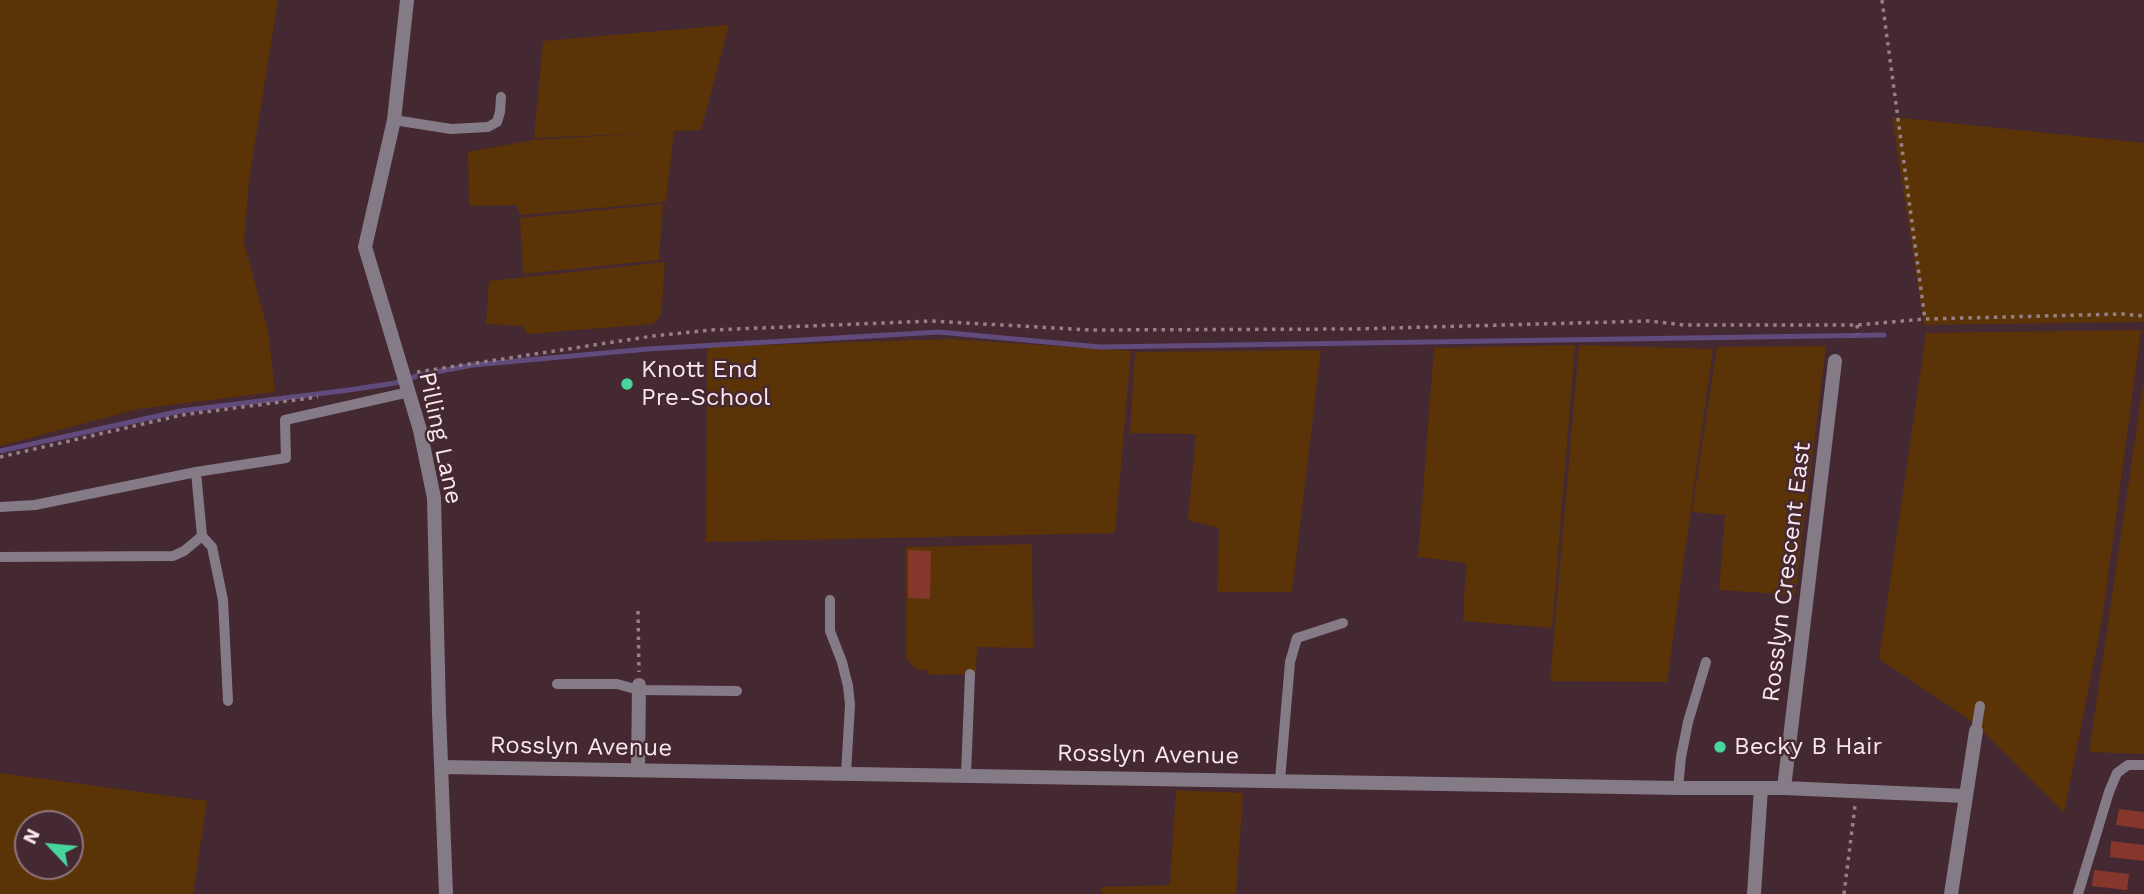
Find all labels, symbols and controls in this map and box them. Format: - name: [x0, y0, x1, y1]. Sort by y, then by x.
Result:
- place label: Knott End Pre-School: [641, 356, 770, 412]
- street label: Pilling Lane: [412, 369, 468, 507]
- marker: Knott End Pre-School: [619, 376, 635, 392]
- street label: Rosslyn Crescent East: [1757, 440, 1817, 704]
- street label: Rosslyn Avenue: [490, 731, 672, 763]
- place label: Becky B Hair: [1734, 733, 1882, 761]
- street label: Rosslyn Avenue: [1057, 739, 1239, 771]
- marker: Becky B Hair: [1712, 739, 1728, 755]
- north arrow: [14, 810, 84, 880]
- text: N: [18, 825, 45, 848]

